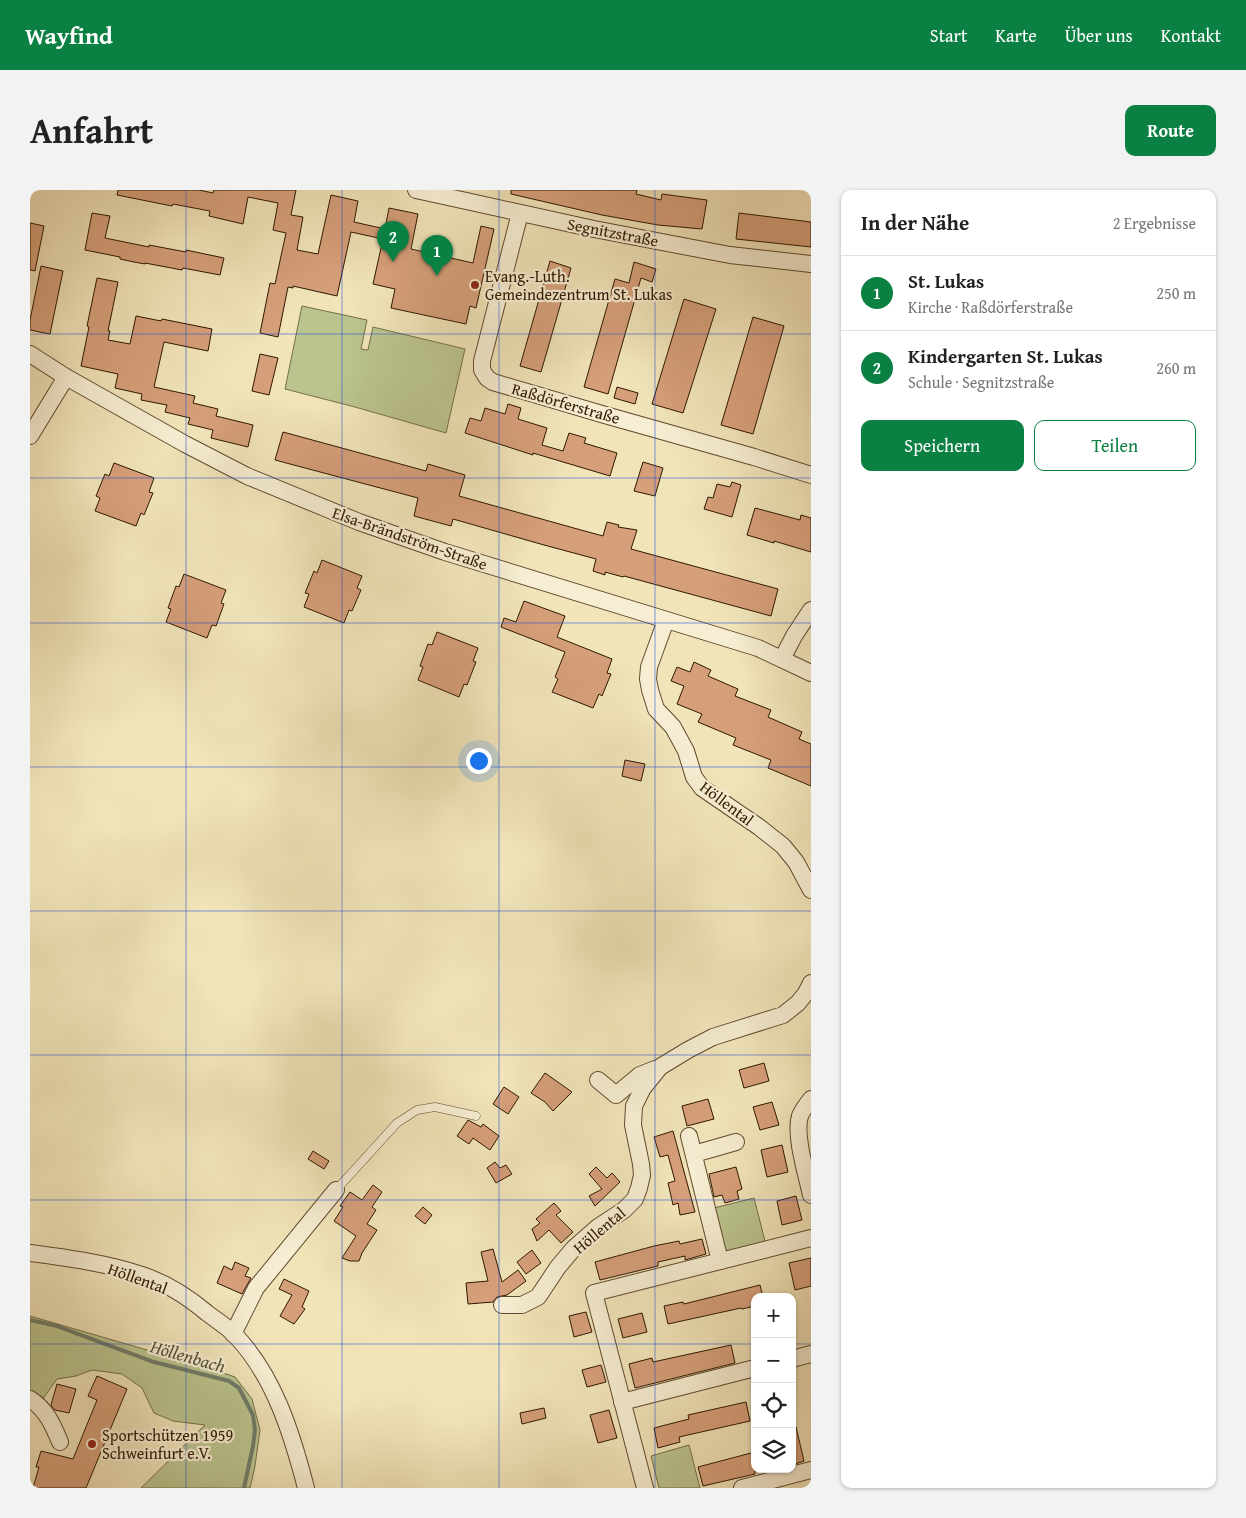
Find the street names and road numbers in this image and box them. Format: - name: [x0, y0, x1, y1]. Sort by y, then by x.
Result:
- street label: Segnitzstraße: [565, 211, 661, 253]
- street label: Raßdörferstraße: [509, 376, 623, 430]
- street label: Elsa-Brändström-Straße: [329, 500, 491, 576]
- street label: Höllental: [695, 775, 759, 832]
- street label: Höllental: [568, 1201, 631, 1259]
- street label: Höllental: [105, 1256, 172, 1300]

